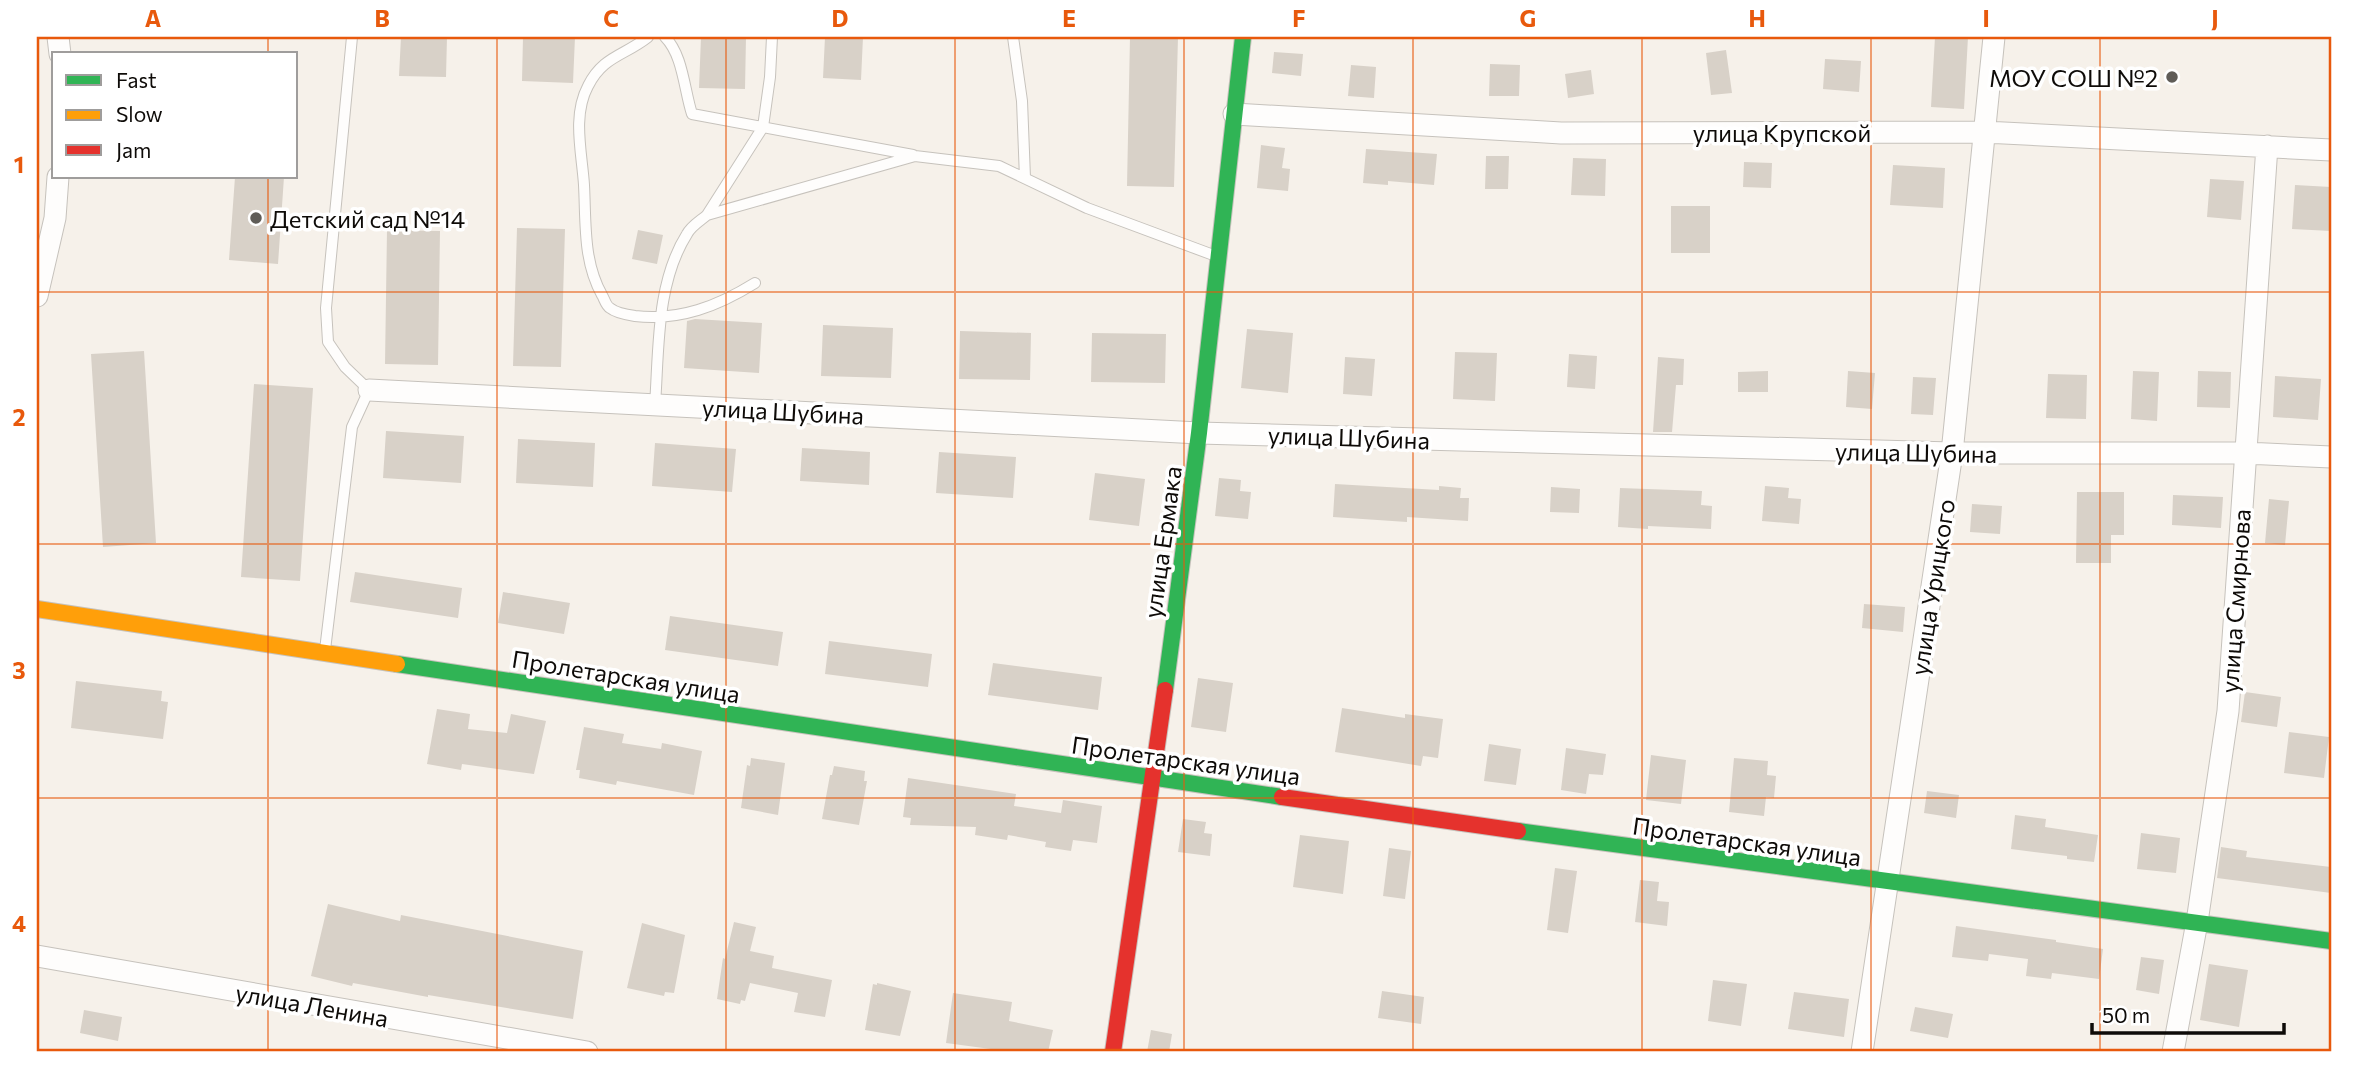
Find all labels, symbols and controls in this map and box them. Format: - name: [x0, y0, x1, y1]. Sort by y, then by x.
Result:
- text: A: [145, 4, 162, 32]
- text: B: [374, 4, 390, 32]
- text: C: [603, 4, 619, 32]
- text: D: [832, 4, 849, 32]
- text: E: [1062, 4, 1076, 32]
- text: F: [1292, 4, 1306, 32]
- text: G: [1520, 4, 1536, 32]
- text: H: [1748, 4, 1766, 32]
- text: I: [1982, 4, 1990, 32]
- text: J: [2211, 4, 2219, 32]
- legend: [52, 52, 298, 178]
- place label: МОУ СОШ №2: [1989, 63, 2158, 92]
- text: Fast: [116, 67, 157, 92]
- marker: МОУ СОШ №2: [2164, 69, 2180, 85]
- text: Slow: [116, 101, 163, 126]
- street label: улица Крупской: [1693, 118, 1871, 147]
- text: Jam: [116, 137, 151, 162]
- text: 1: [14, 150, 24, 178]
- place label: Детский сад №14: [270, 204, 465, 233]
- marker: Детский сад №14: [248, 210, 264, 226]
- street label: улица Шубина: [701, 392, 865, 430]
- text: 2: [12, 403, 26, 431]
- street label: улица Шубина: [1267, 420, 1431, 454]
- street label: улица Шубина: [1835, 436, 1997, 468]
- street label: улица Ермака: [1137, 464, 1187, 620]
- street label: улица Урицкого: [1904, 497, 1960, 677]
- street label: улица Смирнова: [2214, 508, 2256, 694]
- street label: Пролетарская улица: [510, 644, 742, 708]
- text: 3: [12, 656, 26, 684]
- street label: Пролетарская улица: [1070, 730, 1302, 790]
- street label: Пролетарская улица: [1631, 811, 1863, 871]
- text: 4: [12, 909, 26, 937]
- street label: улица Ленина: [233, 977, 391, 1033]
- scale bar: [2092, 991, 2284, 1035]
- text: 50 m: [2102, 1002, 2150, 1027]

